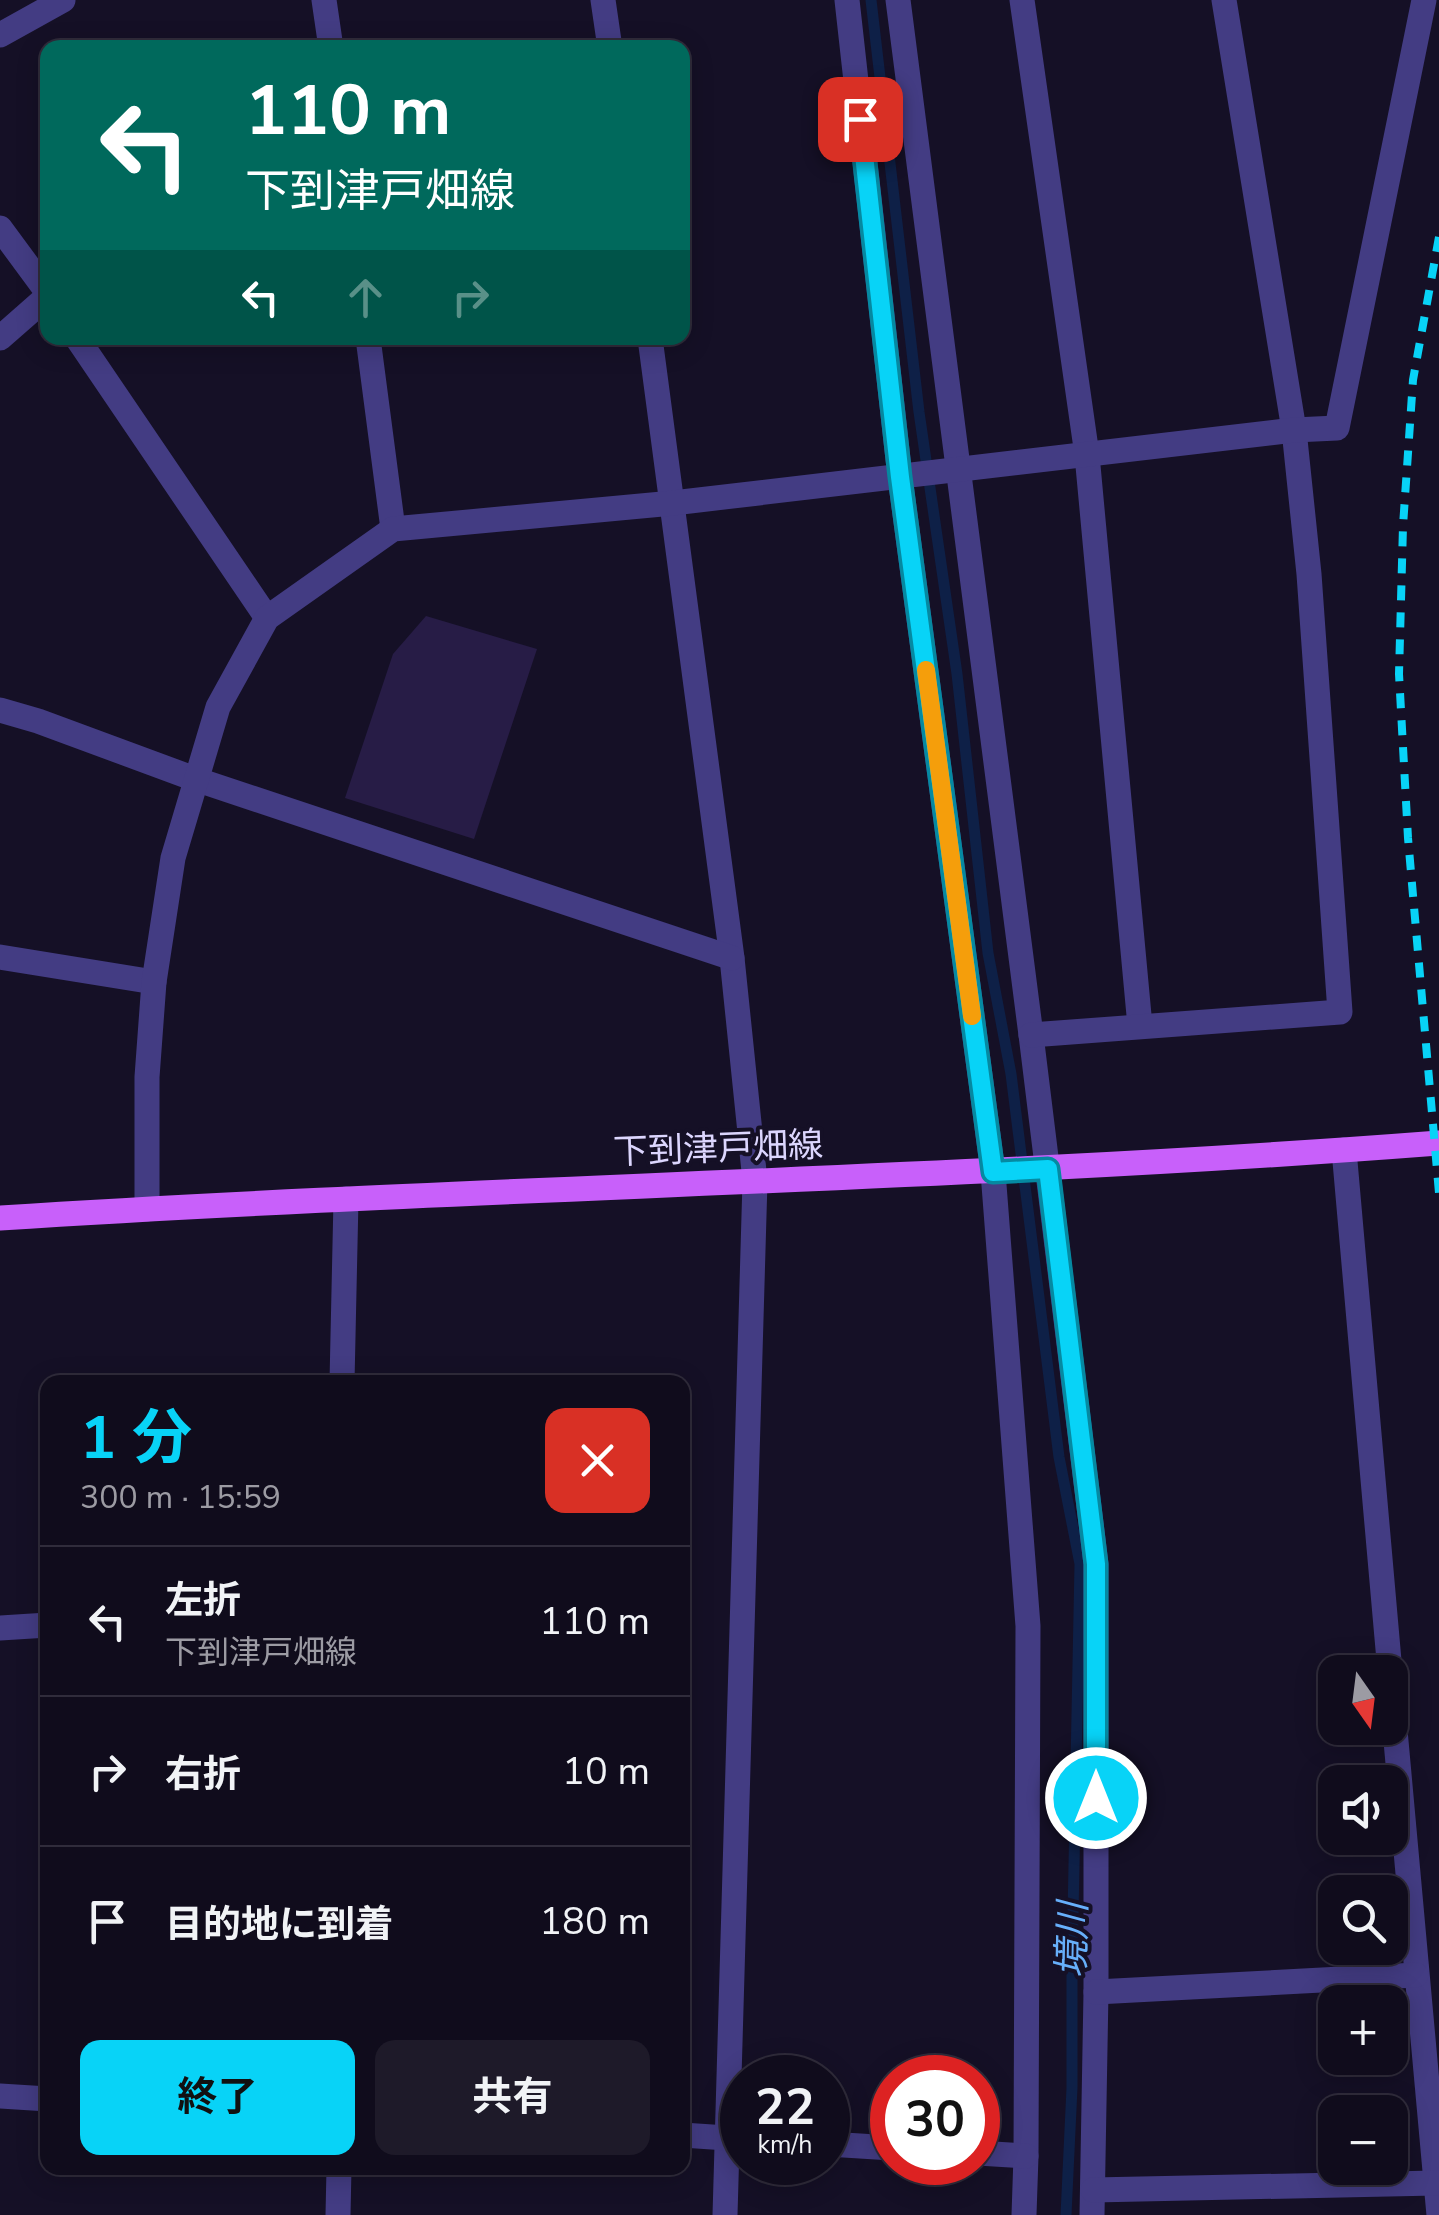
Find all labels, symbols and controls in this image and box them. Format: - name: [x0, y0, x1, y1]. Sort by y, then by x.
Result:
- text: 110 m: [245, 63, 451, 159]
- pin: [818, 77, 903, 162]
- icon: left: [80, 80, 210, 210]
- icon: arrive: [833, 92, 888, 147]
- text: 下到津戸畑線: [245, 161, 515, 222]
- icon: left: [233, 270, 288, 325]
- icon: ahead: [338, 270, 393, 325]
- icon: right: [443, 270, 498, 325]
- street label: 下到津戸畑線: [612, 1121, 824, 1176]
- text: 1 分: [80, 1397, 192, 1479]
- button: close: [545, 1408, 650, 1513]
- text: 300 m · 15:59: [80, 1476, 281, 1519]
- text: 左折: [165, 1575, 241, 1626]
- icon: left: [80, 1594, 135, 1649]
- text: 110 m: [539, 1596, 650, 1647]
- text: 下到津戸畑線: [165, 1631, 357, 1674]
- north arrow: [1318, 1655, 1408, 1745]
- map controls: [1318, 1655, 1408, 2185]
- icon: right: [80, 1744, 135, 1799]
- text: 10 m: [562, 1746, 650, 1797]
- position arrow: [1044, 1746, 1148, 1850]
- text: 右折: [165, 1749, 241, 1800]
- button: sound: [1318, 1765, 1408, 1855]
- button: search: [1318, 1875, 1408, 1965]
- icon: arrive: [80, 1894, 135, 1949]
- text: 180 m: [539, 1896, 650, 1947]
- water label: 境川: [1046, 1898, 1099, 1978]
- text: 目的地に到着: [165, 1899, 393, 1950]
- button: +: [1318, 1985, 1408, 2075]
- button: 終了: [80, 2040, 355, 2155]
- button: 共有: [375, 2040, 650, 2155]
- speed limit sign: 30: [870, 2055, 1000, 2185]
- text: 22: [755, 2073, 815, 2142]
- button: −: [1318, 2095, 1408, 2185]
- text: km/h: [757, 2128, 813, 2162]

